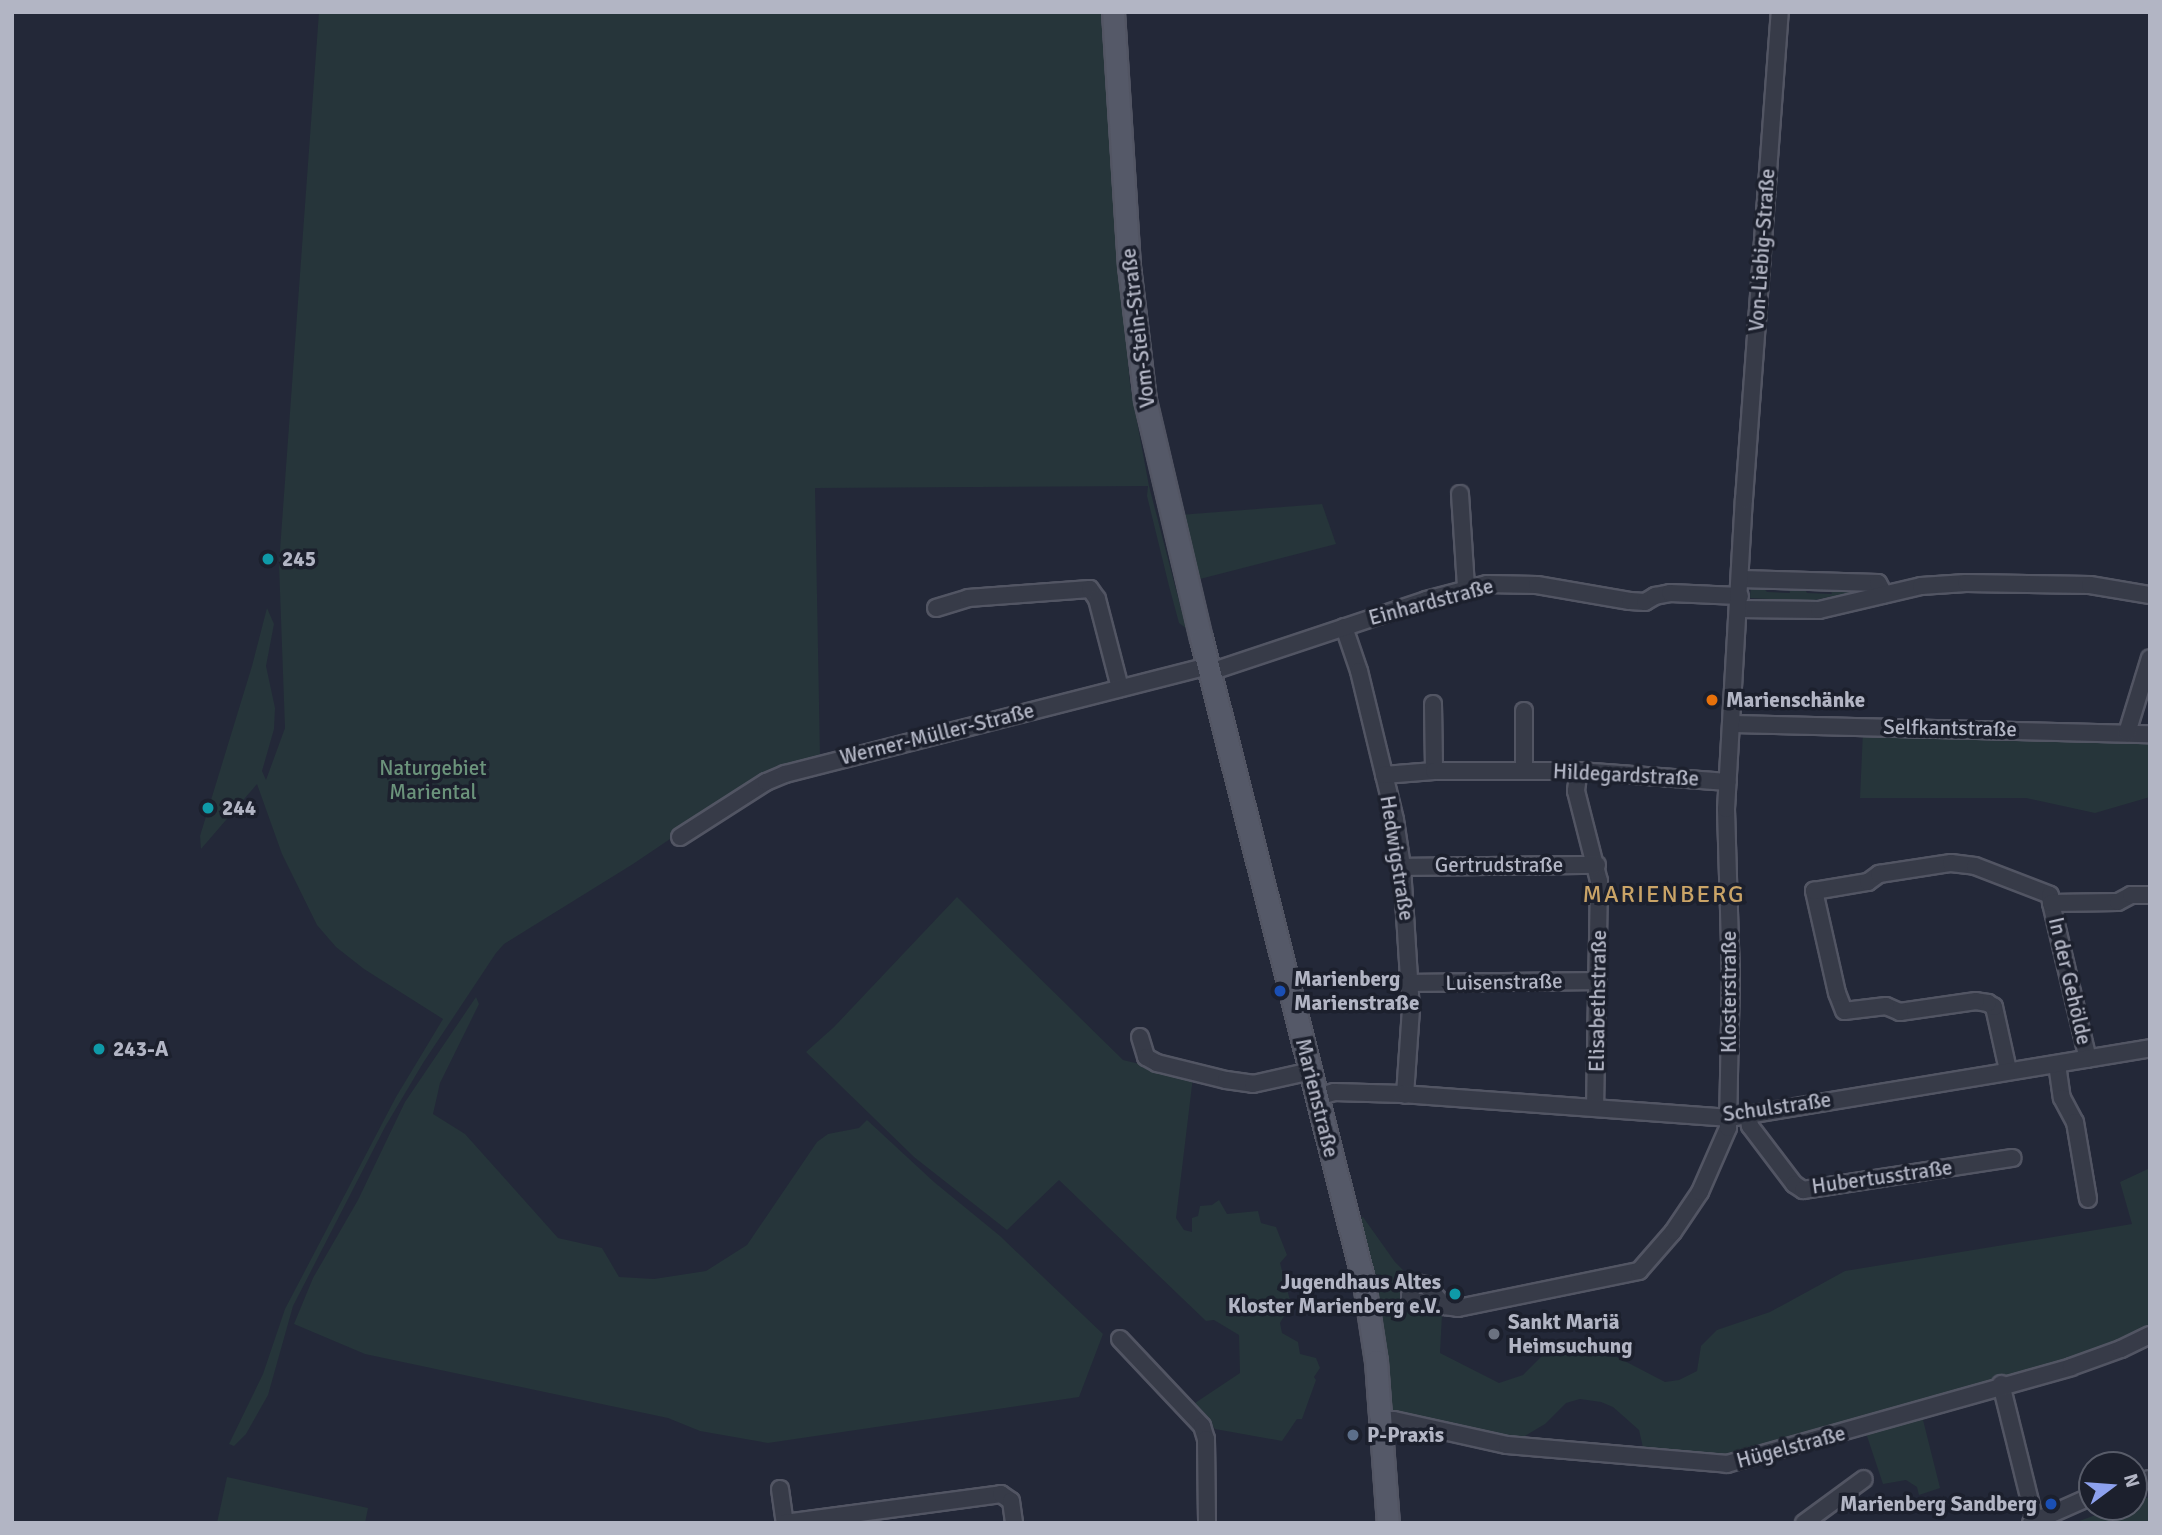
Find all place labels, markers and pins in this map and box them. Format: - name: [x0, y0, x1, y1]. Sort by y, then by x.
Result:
- place label: 245: [282, 546, 316, 572]
- marker: 245: [260, 551, 276, 567]
- place label: Marienschänke: [1726, 687, 1865, 713]
- marker: Marienschänke: [1704, 692, 1720, 708]
- place label: 244: [222, 795, 256, 821]
- marker: 244: [200, 800, 216, 816]
- place label: Marienberg Marienstraße: [1294, 966, 1419, 1016]
- marker: Marienberg Marienstraße: [1272, 983, 1288, 999]
- place label: 243-A: [113, 1036, 168, 1062]
- marker: 243-A: [91, 1041, 107, 1057]
- place label: Jugendhaus Altes Kloster Marienberg e.V.: [1228, 1269, 1441, 1319]
- marker: Jugendhaus Altes Kloster Marienberg e.V.: [1447, 1286, 1463, 1302]
- place label: Sankt Mariä Heimsuchung: [1508, 1309, 1632, 1359]
- marker: Sankt Mariä Heimsuchung: [1486, 1326, 1502, 1342]
- place label: P-Praxis: [1367, 1422, 1444, 1448]
- marker: P-Praxis: [1345, 1427, 1361, 1443]
- place label: Marienberg Sandberg: [1840, 1491, 2037, 1517]
- marker: Marienberg Sandberg: [2043, 1496, 2059, 1512]

